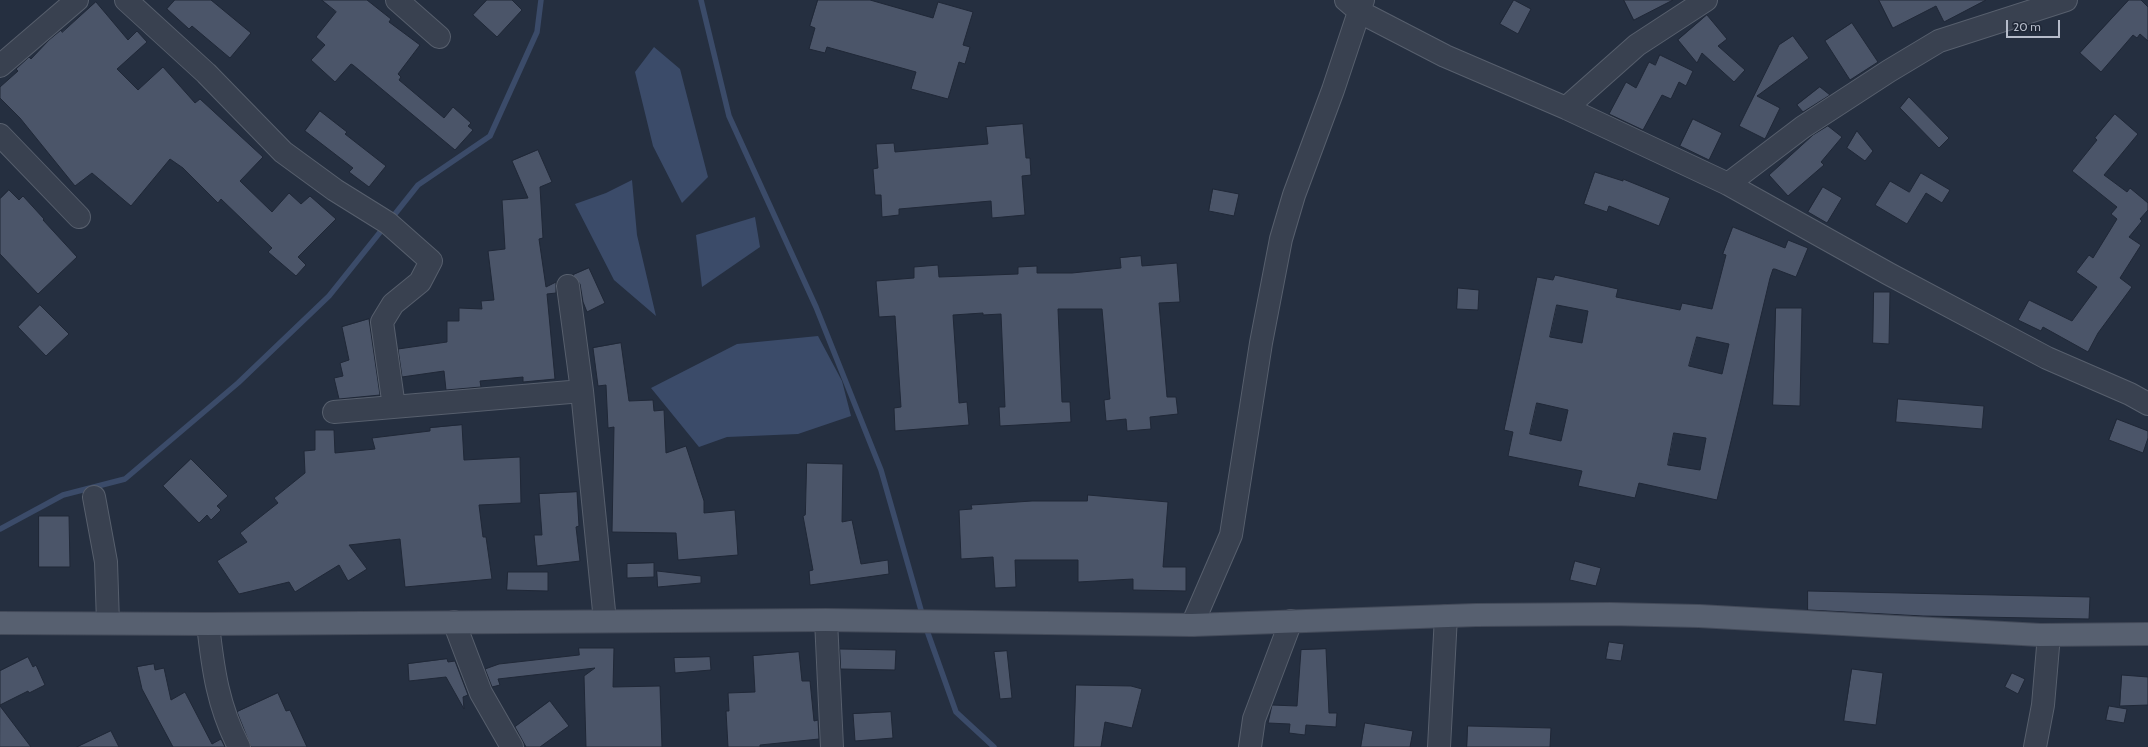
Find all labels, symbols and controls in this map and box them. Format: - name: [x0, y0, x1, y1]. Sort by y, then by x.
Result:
- scale bar: [2008, 12, 2062, 38]
- text: 20 m: [2013, 19, 2041, 34]

